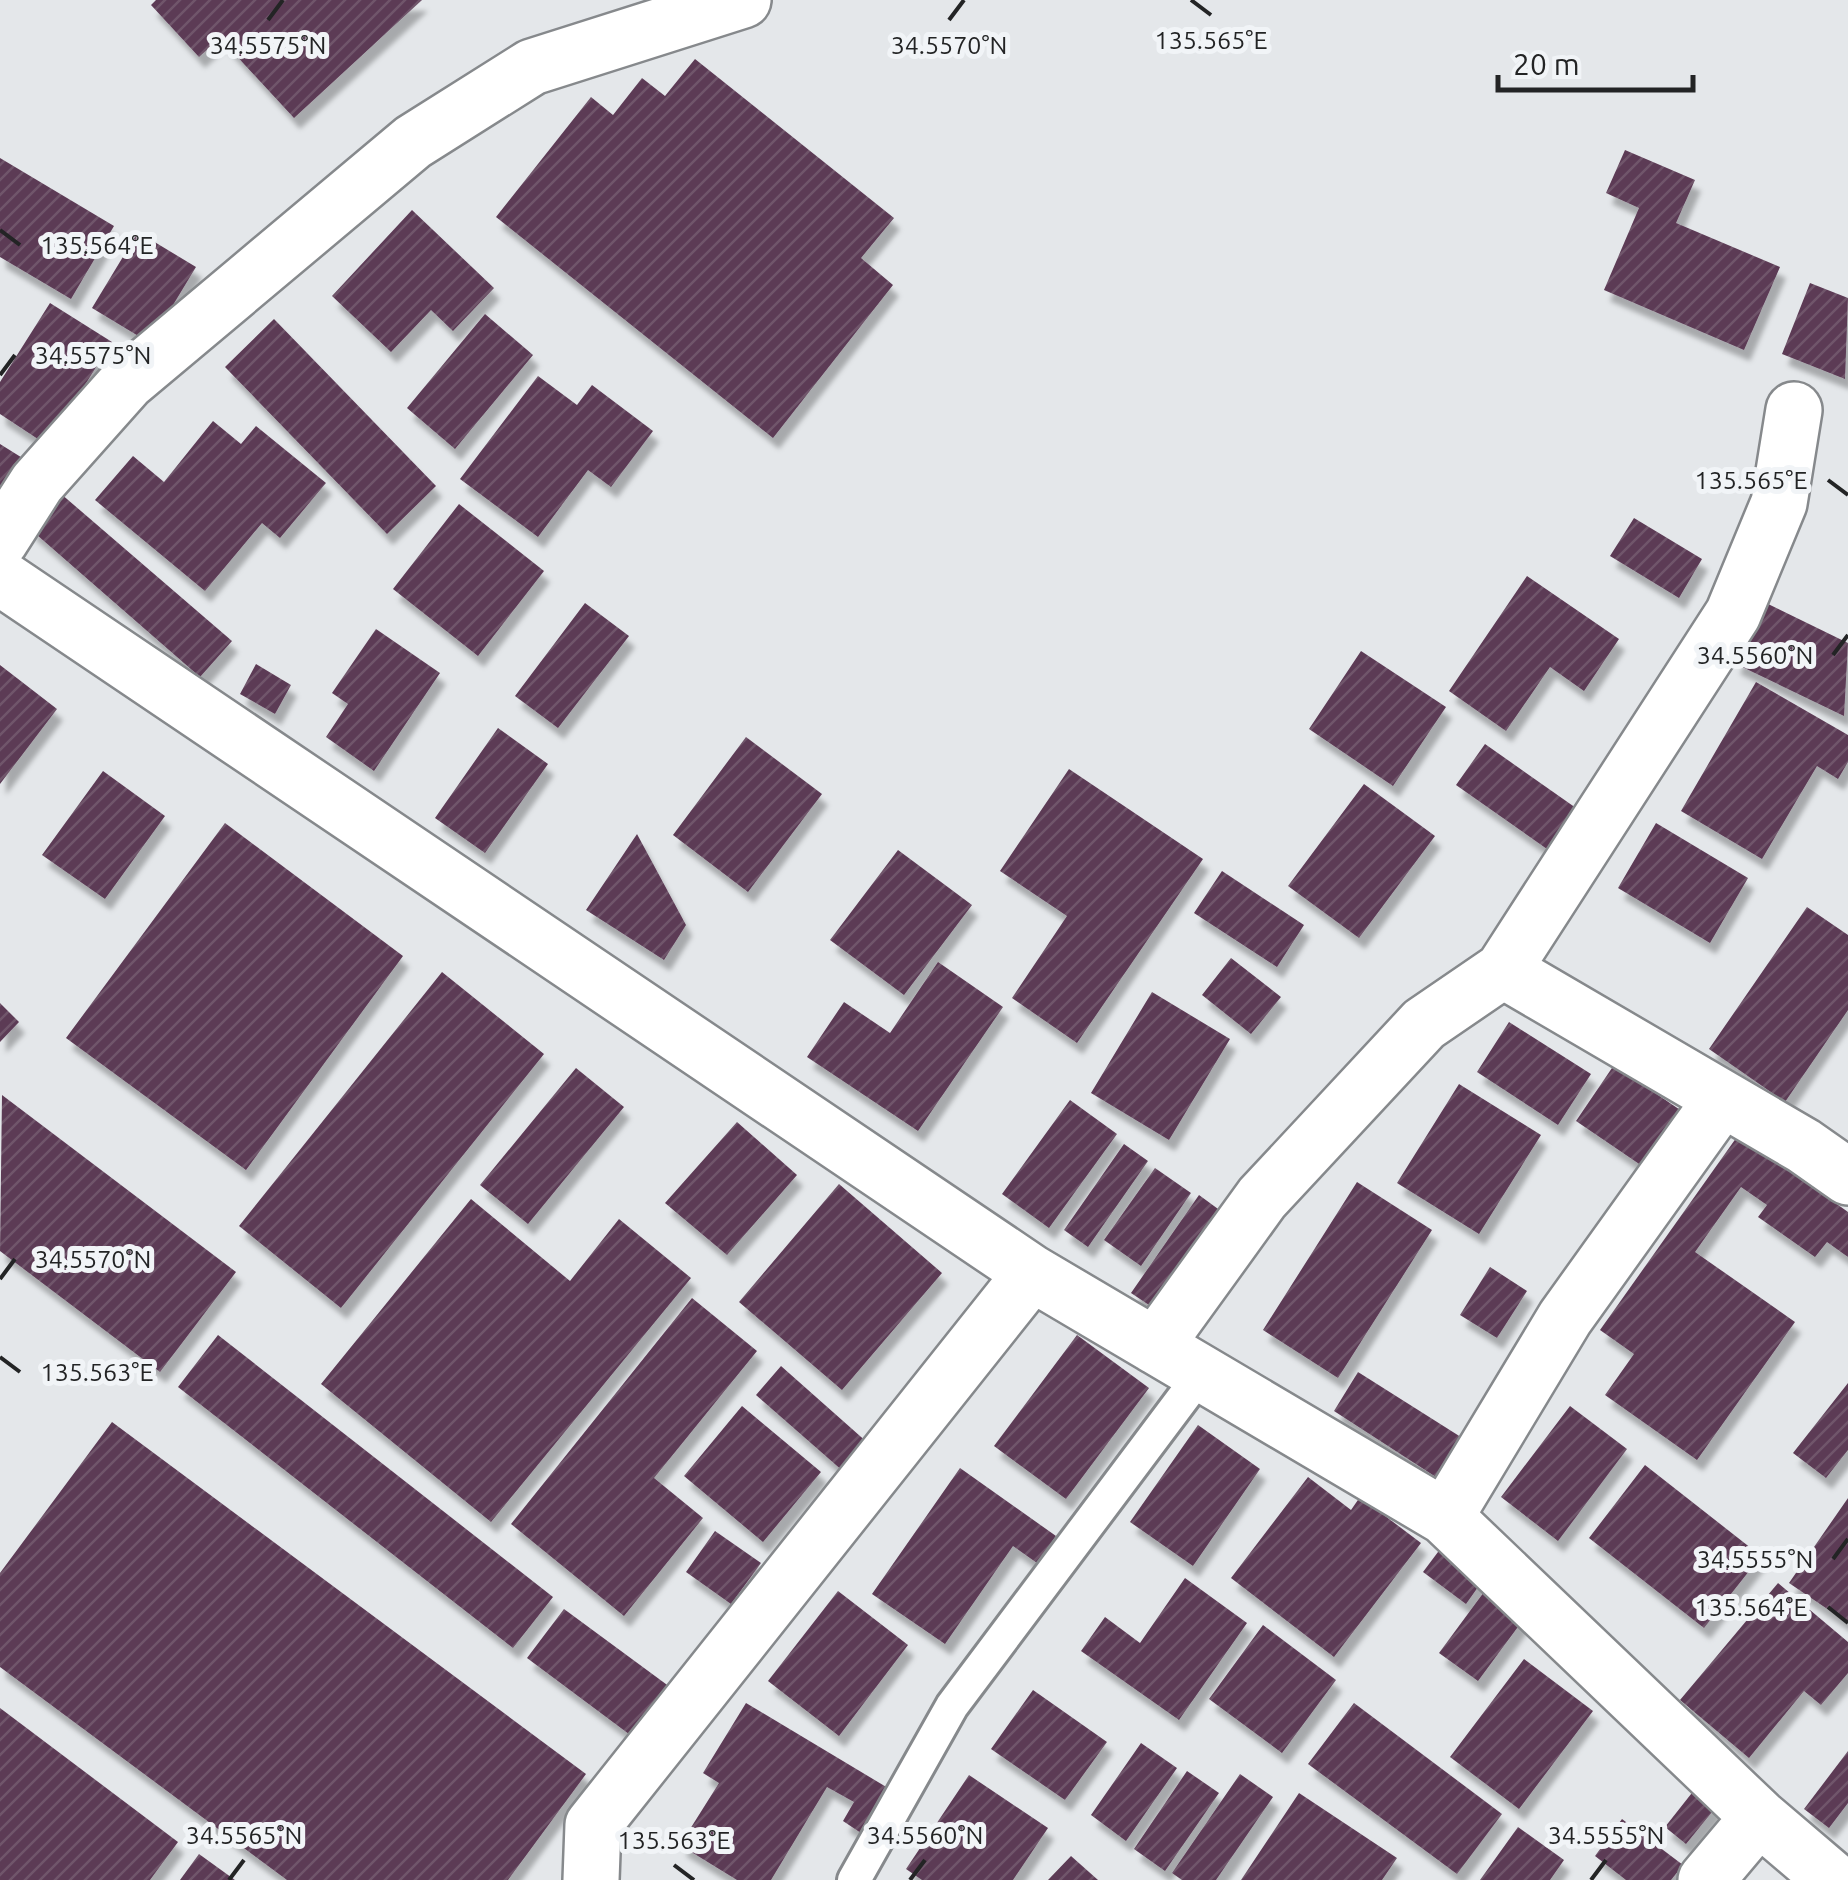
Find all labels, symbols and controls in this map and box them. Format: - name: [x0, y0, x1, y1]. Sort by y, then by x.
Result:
- text: 135.565°E: [1155, 26, 1267, 54]
- scale bar: [1498, 30, 1693, 92]
- text: 34.5575°N: [210, 31, 326, 59]
- text: 34.5570°N: [891, 31, 1007, 59]
- text: 20 m: [1513, 47, 1580, 81]
- text: 135.564°E: [41, 231, 153, 259]
- text: 34.5575°N: [35, 341, 151, 369]
- text: 135.565°E: [1695, 466, 1807, 494]
- text: 34.5560°N: [1697, 641, 1813, 669]
- text: 34.5570°N: [35, 1245, 151, 1273]
- text: 135.563°E: [41, 1358, 153, 1386]
- text: 34.5555°N: [1697, 1545, 1813, 1573]
- text: 135.564°E: [1695, 1593, 1807, 1621]
- text: 34.5565°N: [186, 1821, 302, 1849]
- text: 34.5560°N: [867, 1821, 983, 1849]
- text: 34.5555°N: [1548, 1821, 1664, 1849]
- text: 135.563°E: [618, 1826, 730, 1854]

